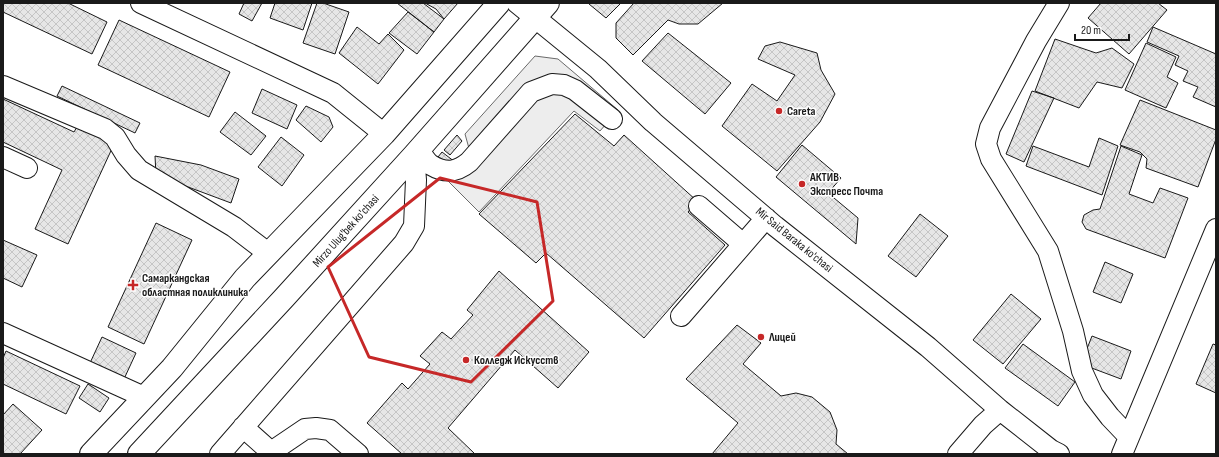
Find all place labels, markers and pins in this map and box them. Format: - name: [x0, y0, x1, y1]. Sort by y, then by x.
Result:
- place label: Careta: [787, 104, 816, 119]
- marker: Careta: [774, 106, 784, 116]
- place label: АКТИВ Экспресс Почта: [809, 170, 883, 199]
- marker: АКТИВ Экспресс Почта: [797, 179, 807, 189]
- place label: Самаркандская областная поликлиника: [142, 271, 248, 300]
- marker: Самаркандская областная поликлиника: [127, 279, 139, 291]
- place label: Лицей: [768, 330, 796, 345]
- marker: Лицей: [756, 332, 766, 342]
- place label: Колледж Искусств: [474, 353, 559, 368]
- marker: Колледж Искусств: [461, 355, 471, 365]

